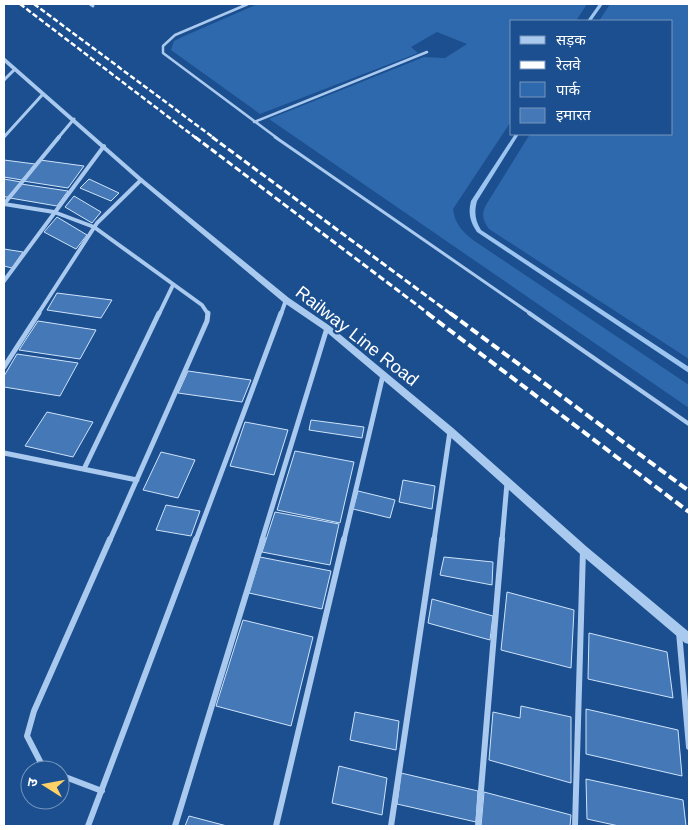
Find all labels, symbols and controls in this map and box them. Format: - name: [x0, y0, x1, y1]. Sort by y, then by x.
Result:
- legend: [510, 20, 673, 135]
- text: सड़क: [556, 31, 586, 48]
- text: रेलवे: [555, 56, 581, 73]
- text: पार्क: [556, 81, 580, 98]
- text: इमारत: [556, 106, 591, 123]
- street label: Railway Line Road: [292, 282, 422, 390]
- north arrow: [20, 760, 70, 810]
- text: उ: [24, 776, 41, 788]

